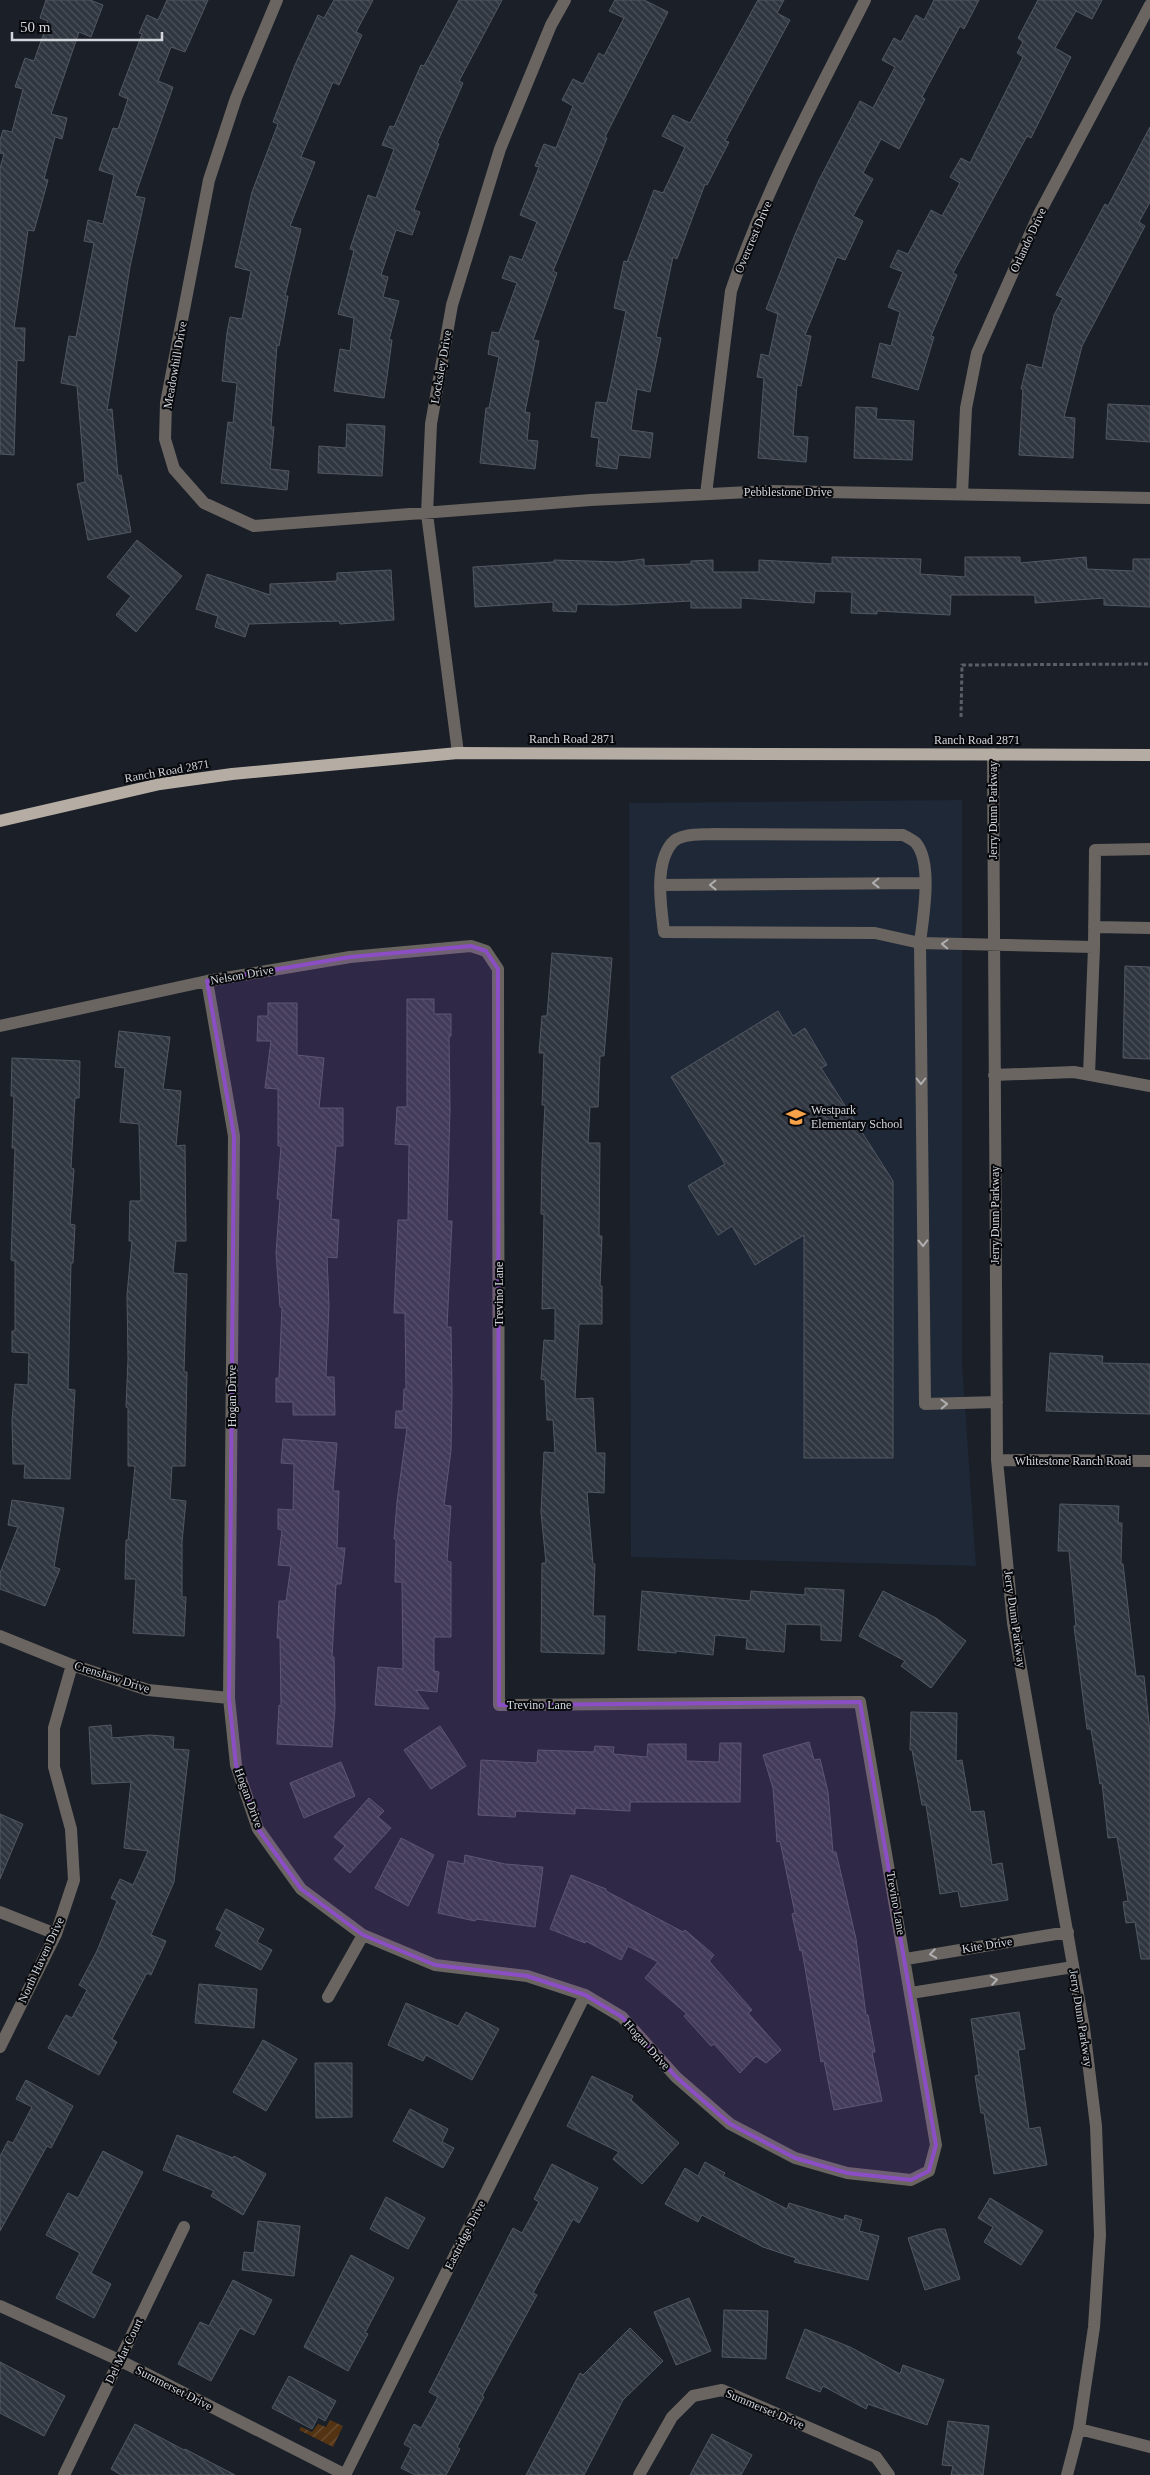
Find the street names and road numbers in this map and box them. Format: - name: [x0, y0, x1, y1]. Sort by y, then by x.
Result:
- street label: Overcrest Drive: [732, 199, 774, 275]
- street label: Orlando Drive: [1007, 205, 1049, 275]
- street label: Meadowhill Drive: [160, 320, 190, 410]
- street label: Locksley Drive: [428, 329, 454, 405]
- street label: Pebblestone Drive: [744, 485, 832, 499]
- street label: Ranch Road 2871: [529, 732, 615, 746]
- street label: Ranch Road 2871: [934, 733, 1020, 747]
- street label: Ranch Road 2871: [123, 757, 211, 785]
- street label: Jerry Dunn Parkway: [986, 761, 1000, 859]
- street label: Nelson Drive: [209, 963, 275, 987]
- street label: Jerry Dunn Parkway: [988, 1166, 1002, 1264]
- street label: Trevino Lane: [492, 1262, 506, 1326]
- street label: Hogan Drive: [225, 1365, 239, 1427]
- street label: Whitestone Ranch Road: [1015, 1454, 1131, 1468]
- street label: Jerry Dunn Parkway: [1001, 1569, 1029, 1669]
- street label: Crenshaw Drive: [73, 1658, 151, 1696]
- street label: Trevino Lane: [507, 1698, 571, 1712]
- street label: Hogan Drive: [232, 1766, 266, 1830]
- street label: Trevino Lane: [884, 1870, 908, 1936]
- street label: North Haven Drive: [15, 1915, 67, 2005]
- street label: Kite Drive: [961, 1934, 1013, 1956]
- street label: Jerry Dunn Parkway: [1066, 1968, 1096, 2068]
- street label: Hogan Drive: [621, 2017, 673, 2073]
- street label: Eastridge Drive: [442, 2198, 488, 2272]
- street label: Del Mar Court: [102, 2316, 146, 2386]
- street label: Summerset Drive: [133, 2363, 215, 2413]
- street label: Summerset Drive: [723, 2386, 807, 2432]

